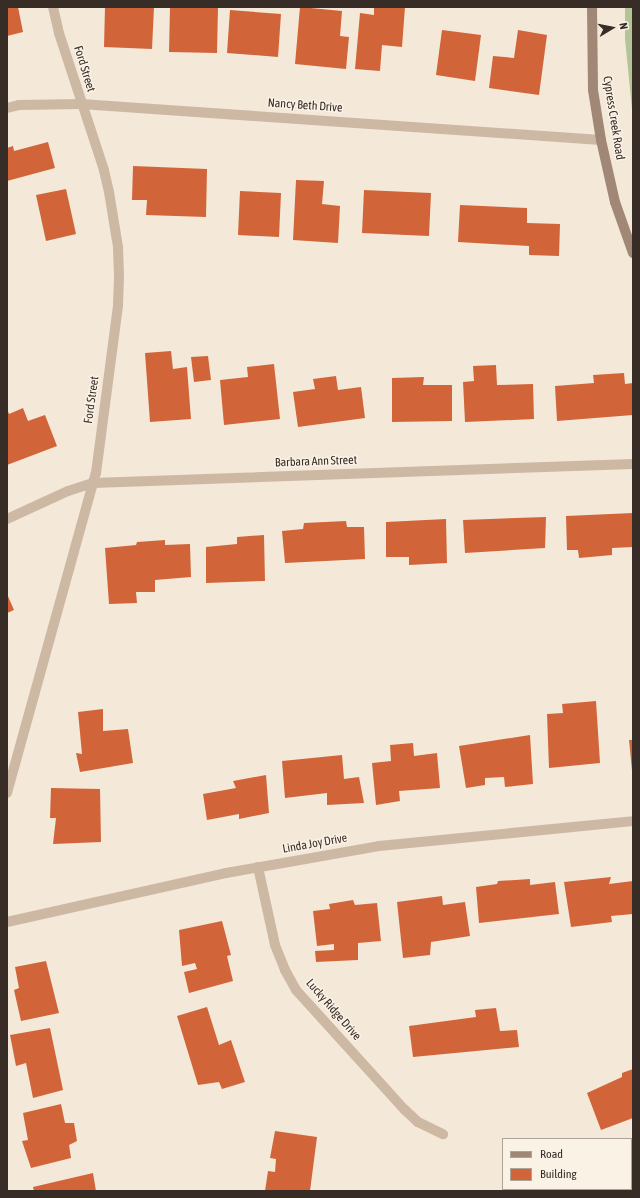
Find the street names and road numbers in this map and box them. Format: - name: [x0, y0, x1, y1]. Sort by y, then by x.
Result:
- street label: Ford Street: [70, 44, 98, 94]
- street label: Cypress Creek Road: [599, 75, 627, 161]
- street label: Nancy Beth Drive: [267, 96, 343, 116]
- street label: Ford Street: [82, 376, 102, 424]
- street label: Barbara Ann Street: [275, 453, 357, 471]
- street label: Linda Joy Drive: [282, 831, 348, 857]
- street label: Lucky Ridge Drive: [302, 976, 364, 1044]

